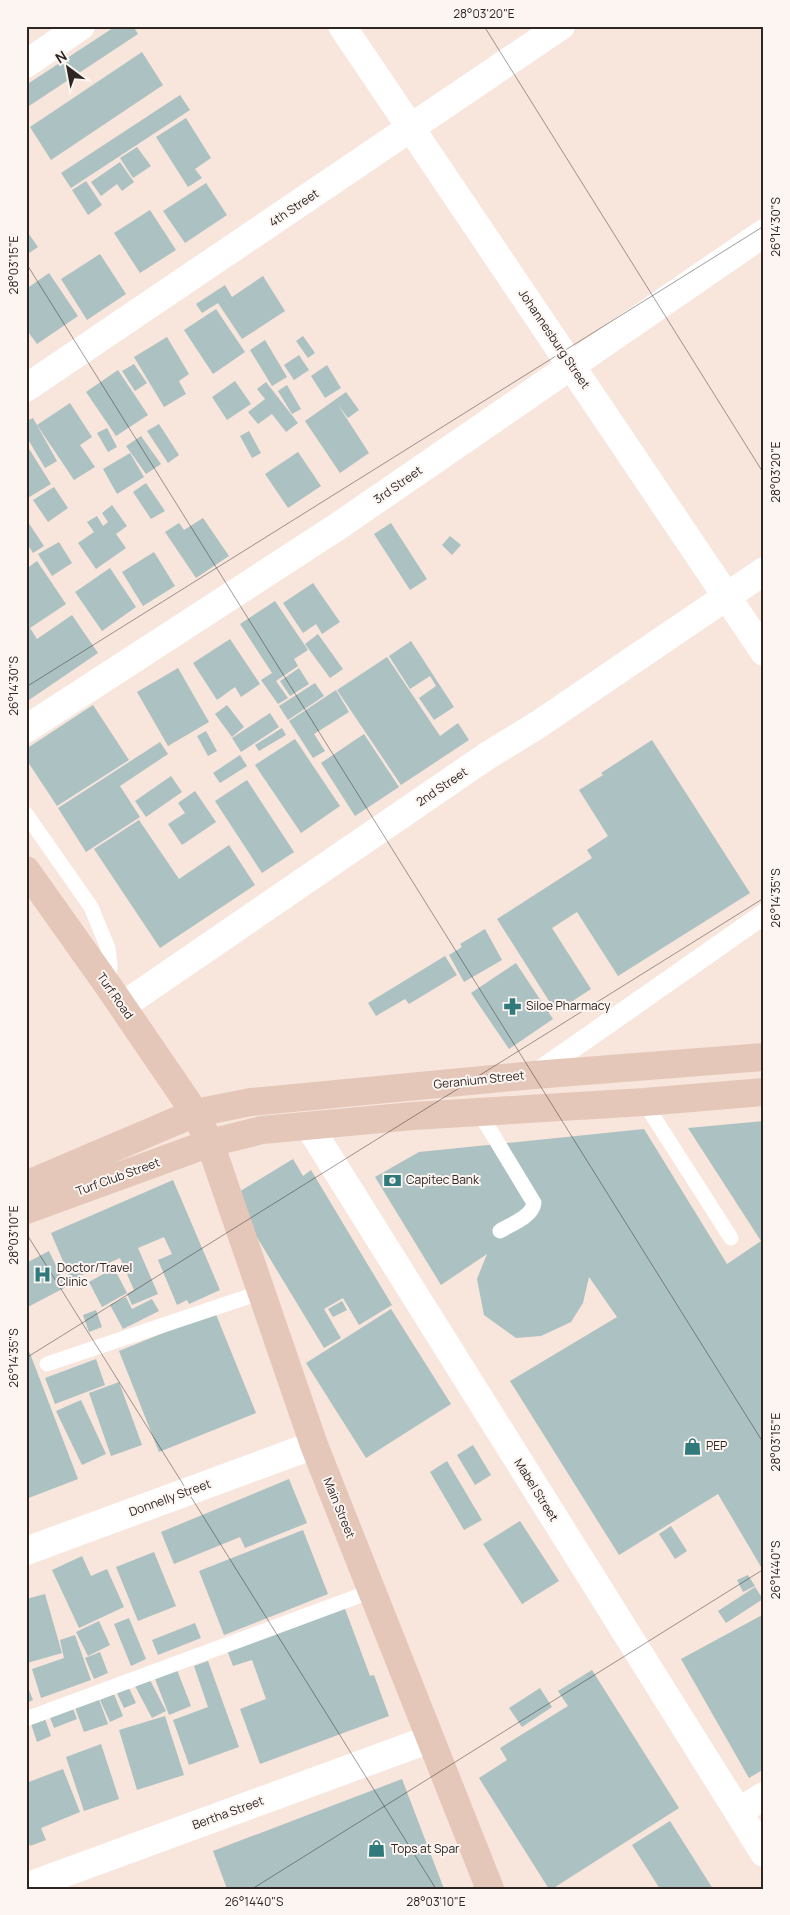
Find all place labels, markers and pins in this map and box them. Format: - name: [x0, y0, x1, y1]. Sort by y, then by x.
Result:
- pharmacy icon: Siloe Pharmacy: [502, 996, 522, 1016]
- place label: Siloe Pharmacy: [526, 997, 611, 1014]
- bank icon: Capitec Bank: [382, 1170, 402, 1190]
- place label: Capitec Bank: [406, 1171, 480, 1188]
- place label: Doctor/Travel Clinic: [57, 1259, 132, 1290]
- hospital icon: Doctor/Travel Clinic: [33, 1265, 53, 1285]
- shop icon: PEP: [682, 1436, 702, 1456]
- place label: PEP: [706, 1437, 727, 1454]
- shop icon: Tops at Spar: [367, 1839, 387, 1859]
- place label: Tops at Spar: [391, 1840, 460, 1857]

